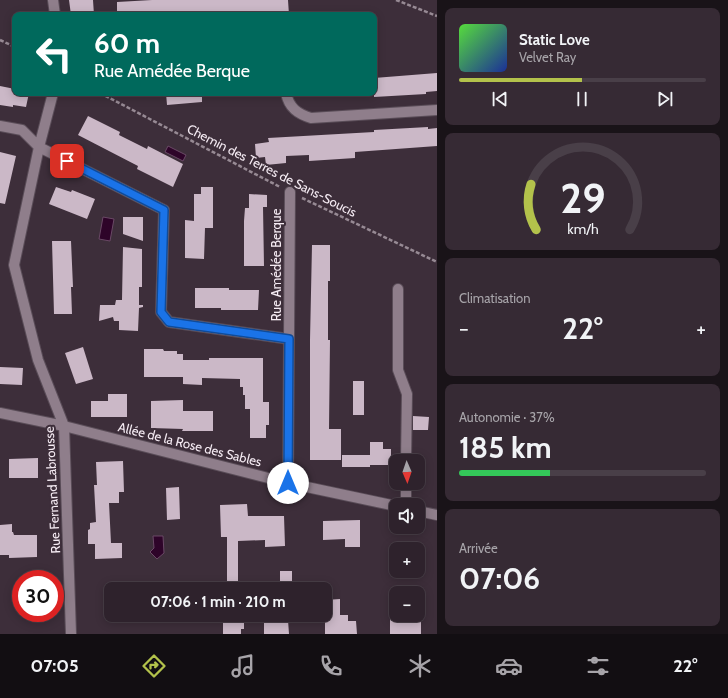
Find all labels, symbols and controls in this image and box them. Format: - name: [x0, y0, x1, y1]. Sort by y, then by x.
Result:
- text: 60 m: [94, 26, 160, 60]
- icon: left: [28, 28, 80, 80]
- text: Static Love: [519, 31, 590, 49]
- text: Velvet Ray: [519, 49, 576, 65]
- text: Rue Amédée Berque: [94, 60, 250, 82]
- icon: previous: [489, 88, 511, 110]
- icon: pause: [571, 88, 593, 110]
- icon: next: [654, 88, 676, 110]
- street label: Chemin des Terres de Sans-Soucis: [185, 120, 360, 220]
- pin: [50, 144, 84, 178]
- icon: arrive: [56, 150, 78, 172]
- text: 29: [560, 173, 605, 223]
- street label: Rue Amédée Berque: [268, 208, 284, 321]
- text: km/h: [567, 219, 598, 237]
- text: Climatisation: [459, 290, 531, 306]
- text: 22°: [562, 310, 603, 347]
- text: −: [459, 315, 469, 342]
- text: +: [696, 315, 706, 342]
- text: Autonomie · 37%: [459, 409, 555, 425]
- street label: Allée de la Rose des Sables: [117, 418, 264, 470]
- street label: Rue Fernand Labrousse: [41, 426, 63, 554]
- text: 185 km: [459, 429, 552, 466]
- north arrow: [389, 454, 425, 490]
- map controls: [389, 454, 425, 622]
- position arrow: [267, 462, 309, 504]
- button: sound: [389, 498, 425, 534]
- text: Arrivée: [459, 540, 498, 556]
- button: +: [389, 542, 425, 578]
- text: 07:06: [459, 560, 540, 597]
- speed limit sign: 30: [12, 570, 64, 622]
- button: −: [389, 586, 425, 622]
- text: 07:06 · 1 min · 210 m: [150, 593, 286, 611]
- icon: directions: [140, 652, 168, 680]
- icon: music: [229, 652, 257, 680]
- icon: phone: [317, 652, 345, 680]
- icon: climate: [406, 652, 434, 680]
- icon: car: [495, 652, 523, 680]
- icon: filters: [584, 652, 612, 680]
- text: 07:05: [30, 655, 79, 677]
- text: 22°: [673, 655, 697, 677]

